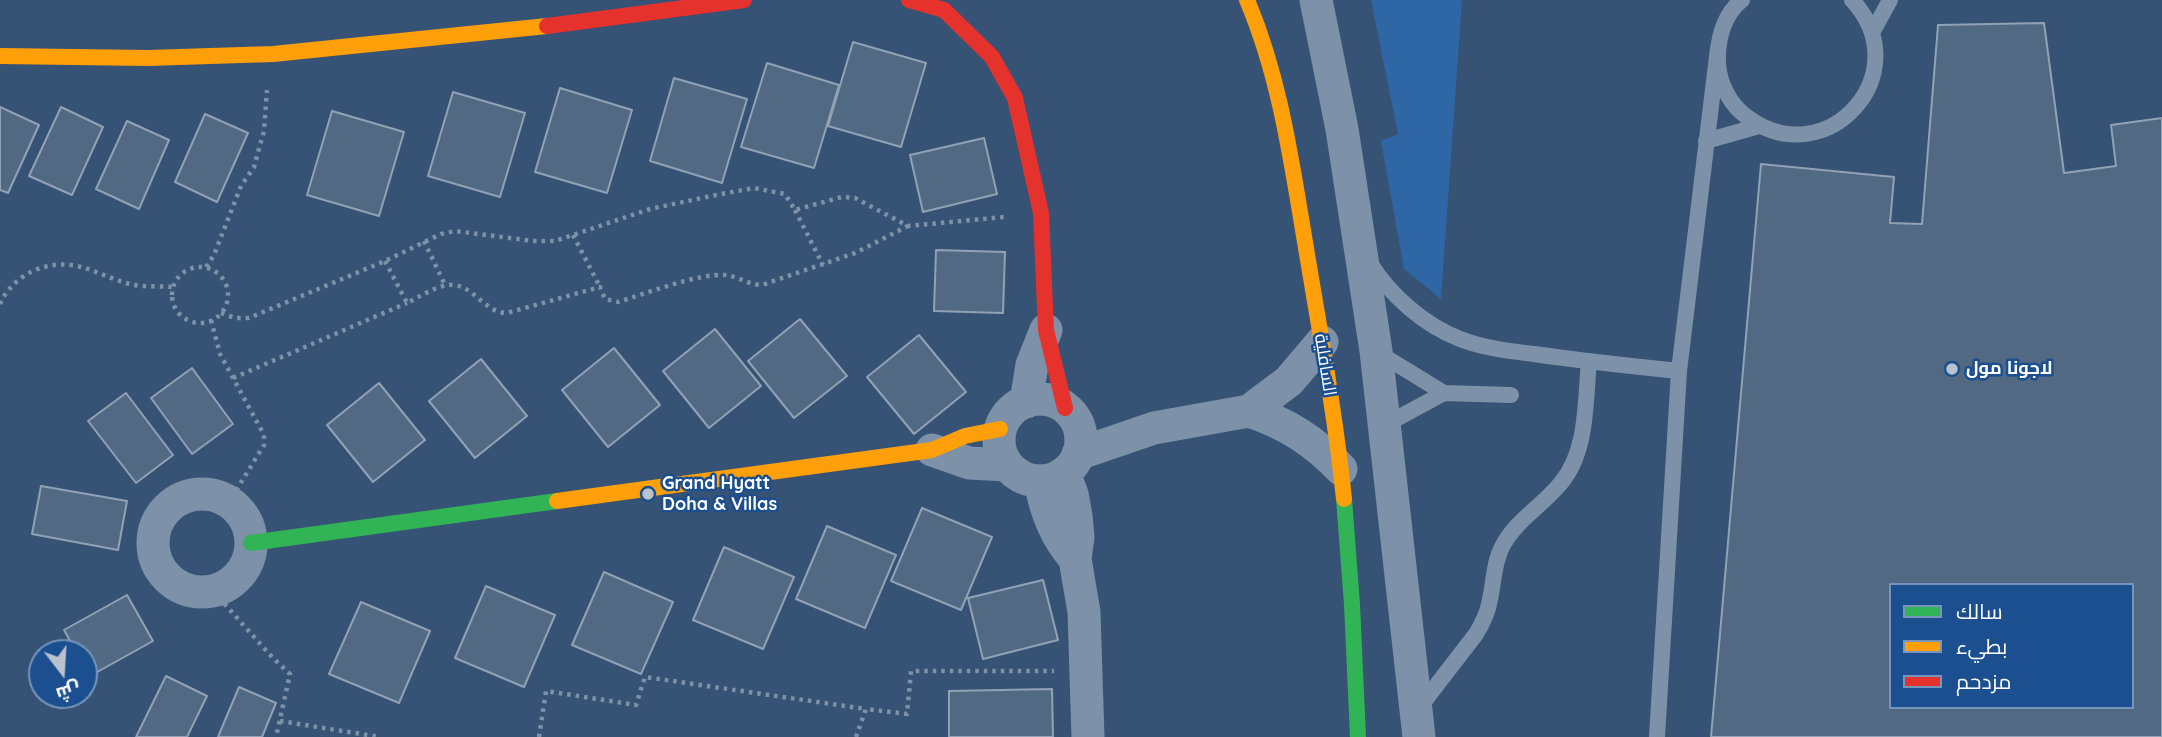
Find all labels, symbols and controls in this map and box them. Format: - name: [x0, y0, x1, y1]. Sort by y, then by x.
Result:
- street label: السافلية: [1309, 332, 1341, 398]
- place label: لاجونا مول: [1966, 358, 2052, 380]
- marker: لاجونا مول: [1944, 361, 1960, 377]
- place label: Grand Hyatt Doha & Villas: [662, 473, 777, 516]
- marker: Grand Hyatt Doha & Villas: [640, 486, 656, 502]
- legend: [1889, 583, 2134, 709]
- text: سالك: [1956, 598, 2003, 624]
- text: بطيء: [1956, 633, 2007, 659]
- north arrow: [28, 639, 98, 709]
- text: مزدحم: [1956, 668, 2011, 694]
- text: ش: [53, 677, 84, 707]

